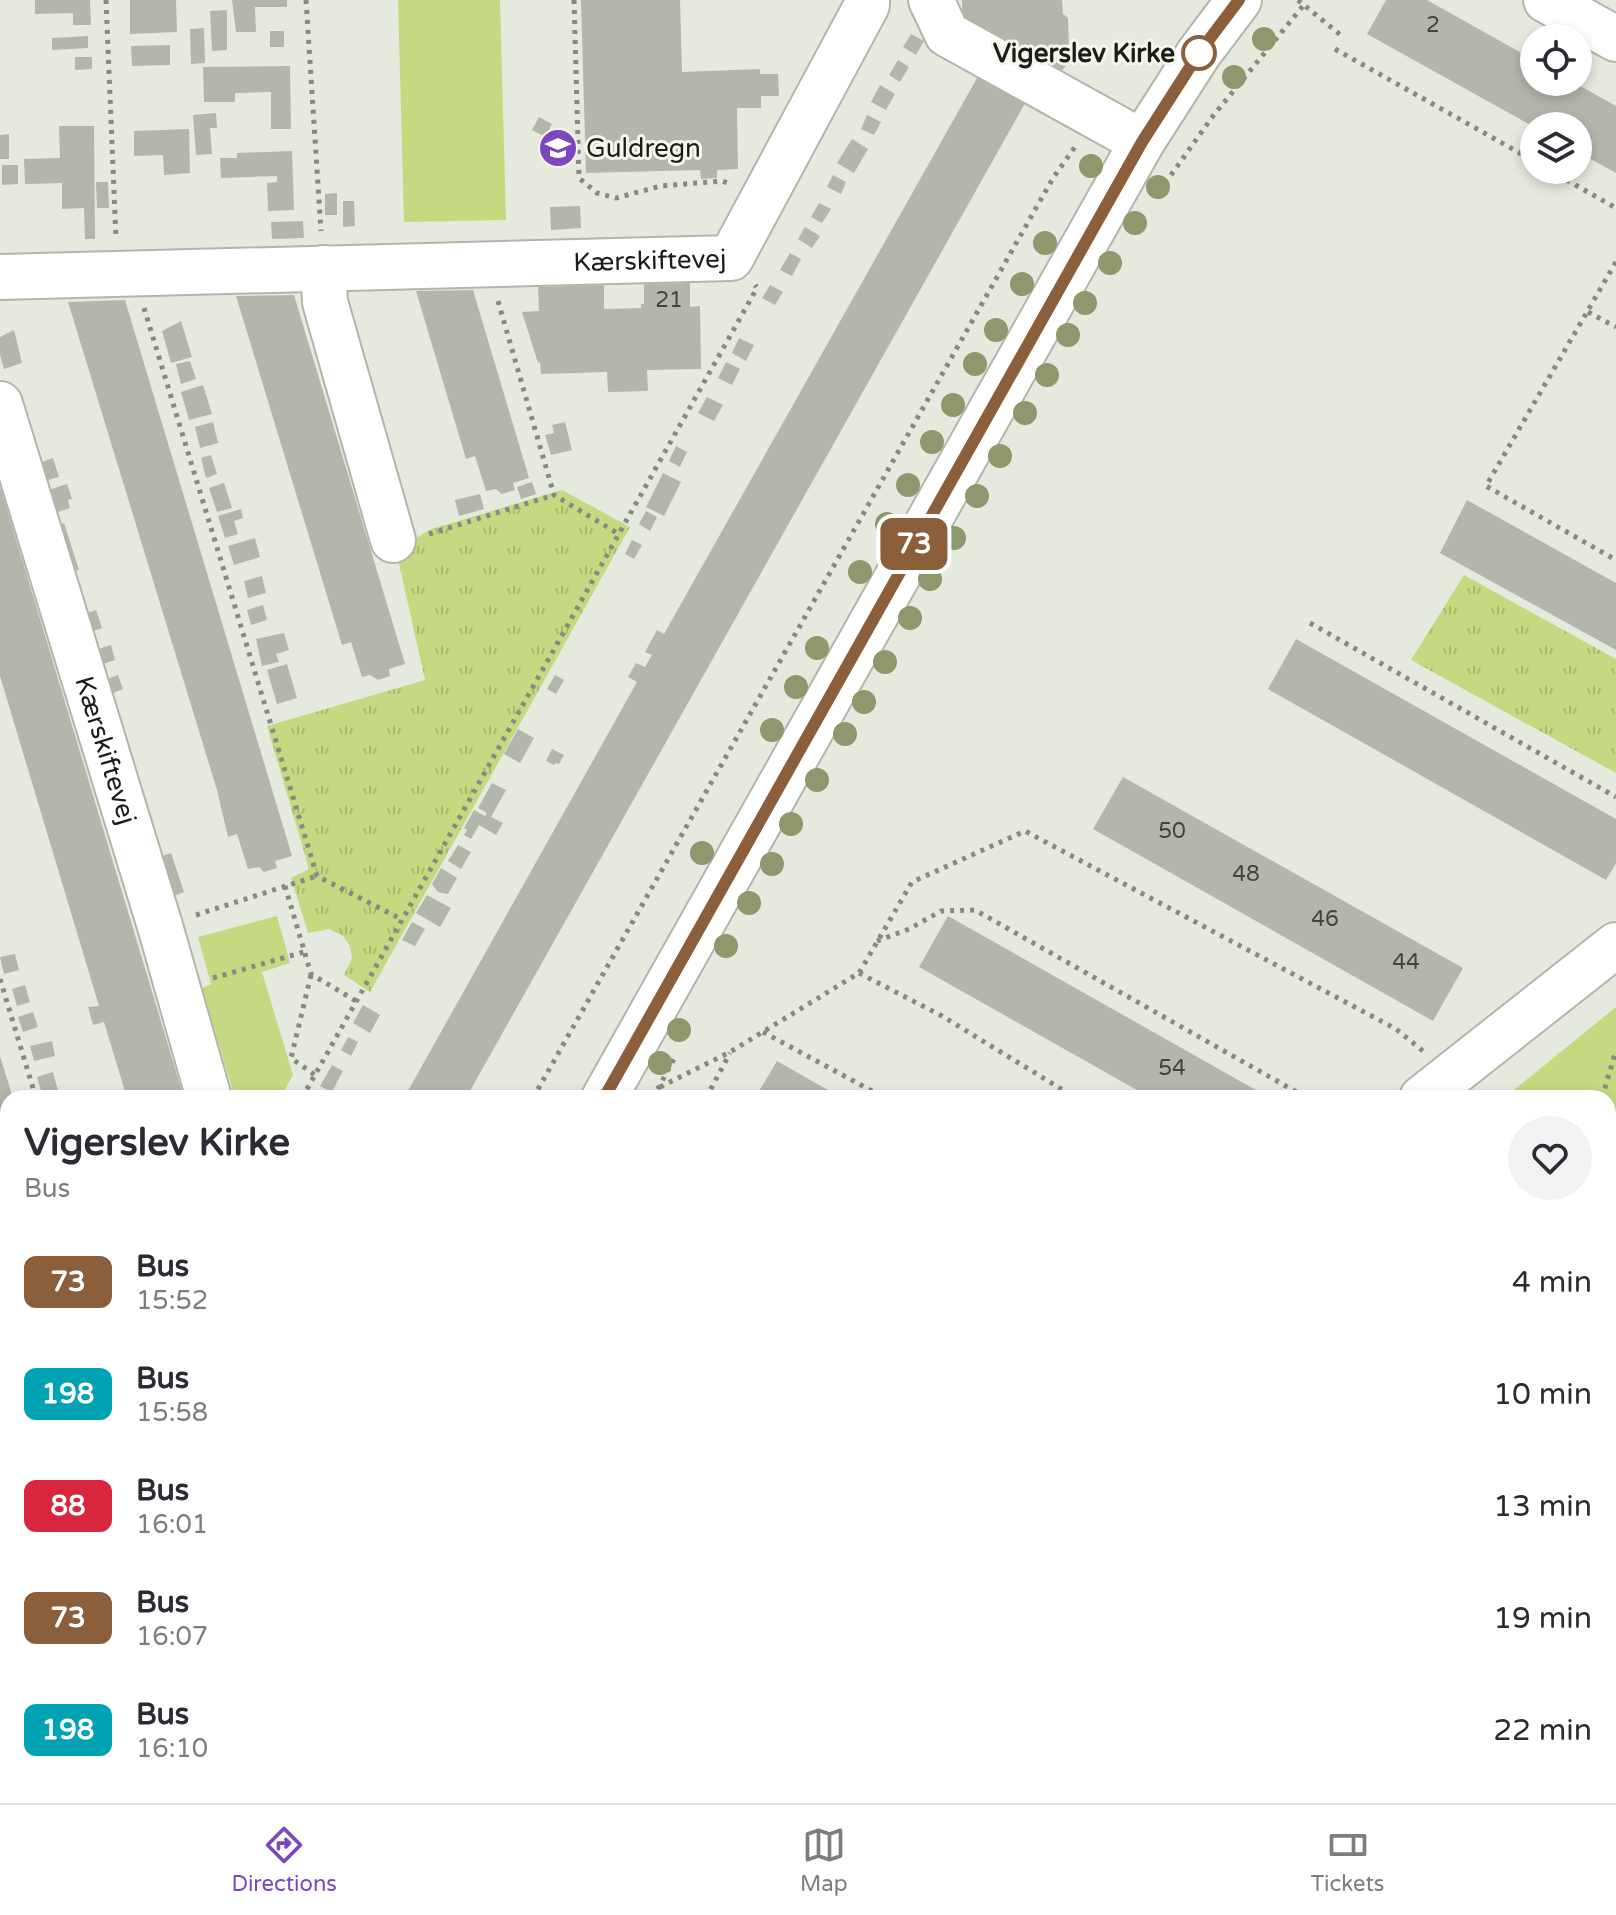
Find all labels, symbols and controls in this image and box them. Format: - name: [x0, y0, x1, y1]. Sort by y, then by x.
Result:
- house number: 2: [1426, 12, 1440, 38]
- map controls: [1520, 24, 1592, 184]
- button: locate: [1520, 24, 1592, 96]
- marker: Vigerslev Kirke: [1182, 36, 1216, 70]
- place label: Vigerslev Kirke: [993, 38, 1175, 69]
- button: layers: [1520, 112, 1592, 184]
- school or university icon: Guldregn: [537, 127, 579, 169]
- place label: Guldregn: [586, 133, 701, 164]
- street label: Kærskiftevej: [573, 243, 727, 278]
- house number: 21: [655, 287, 683, 313]
- line badge: 73: [878, 518, 950, 570]
- text: 73: [896, 527, 932, 561]
- street label: Kærskiftevej: [68, 672, 143, 828]
- house number: 50: [1158, 818, 1186, 844]
- house number: 48: [1232, 861, 1260, 887]
- house number: 46: [1311, 906, 1339, 932]
- house number: 44: [1392, 949, 1420, 975]
- house number: 54: [1158, 1055, 1186, 1081]
- button: heart: [1508, 1116, 1592, 1200]
- text: Vigerslev Kirke: [24, 1120, 290, 1166]
- text: Bus: [24, 1173, 70, 1204]
- text: Bus: [136, 1248, 189, 1285]
- text: 4 min: [1512, 1264, 1592, 1301]
- text: 73: [50, 1265, 86, 1299]
- text: 15:52: [136, 1285, 208, 1316]
- text: Bus: [136, 1360, 189, 1397]
- text: 10 min: [1493, 1376, 1592, 1413]
- text: 198: [42, 1377, 94, 1411]
- text: 15:58: [136, 1397, 208, 1428]
- text: Bus: [136, 1472, 189, 1509]
- text: 13 min: [1493, 1488, 1592, 1525]
- text: 88: [50, 1489, 86, 1523]
- text: 16:01: [136, 1509, 208, 1540]
- text: Bus: [136, 1584, 189, 1621]
- text: 19 min: [1493, 1600, 1592, 1637]
- text: 73: [50, 1601, 86, 1635]
- text: 16:07: [136, 1621, 208, 1652]
- text: Bus: [136, 1696, 189, 1733]
- text: 22 min: [1493, 1712, 1592, 1749]
- text: 198: [42, 1713, 94, 1747]
- text: 16:10: [136, 1733, 208, 1764]
- tab: Directions: [232, 1823, 337, 1897]
- tab: Map: [800, 1823, 848, 1897]
- tab: Tickets: [1311, 1823, 1384, 1897]

